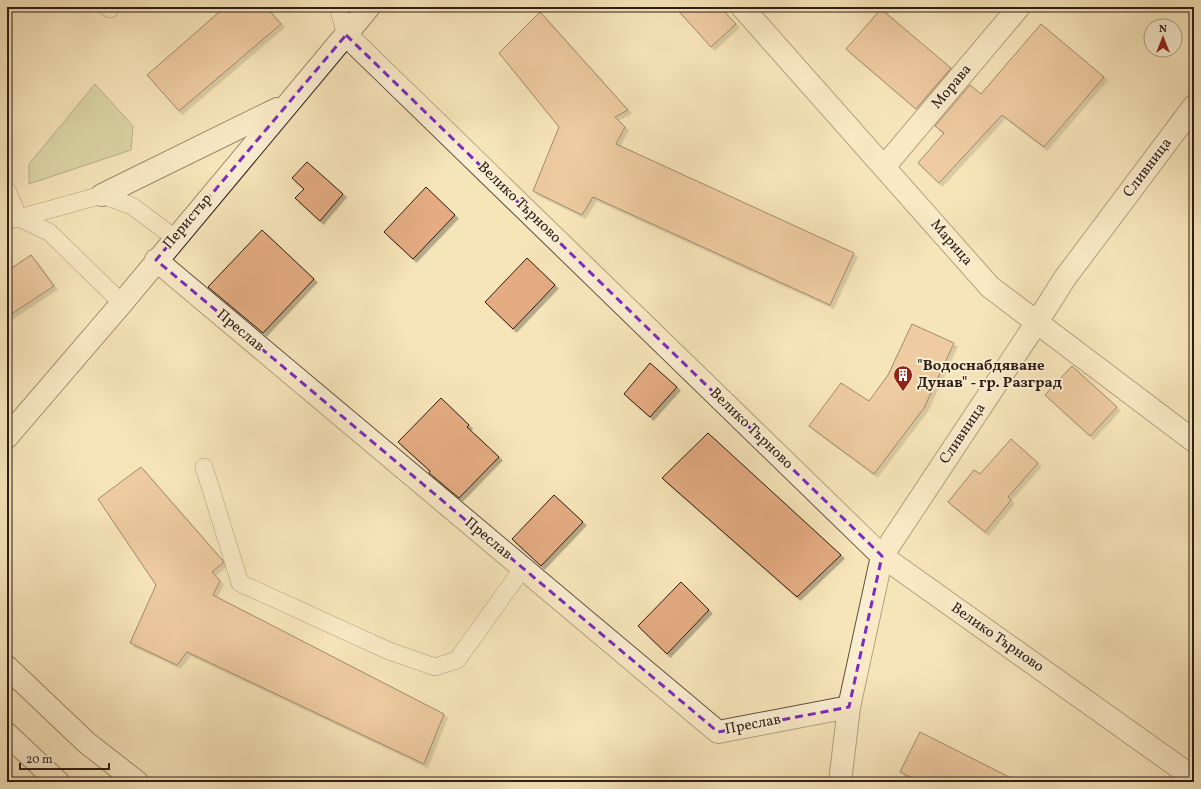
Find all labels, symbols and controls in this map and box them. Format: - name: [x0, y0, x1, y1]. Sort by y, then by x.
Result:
- north arrow: [1143, 18, 1183, 58]
- text: N: [1159, 22, 1167, 37]
- street label: Морава: [927, 60, 977, 114]
- street label: Сливница: [1119, 134, 1177, 202]
- street label: Велико Търново: [472, 158, 566, 248]
- street label: Перистър: [159, 190, 217, 254]
- street label: Марица: [925, 215, 977, 271]
- street label: Преслав: [211, 305, 269, 357]
- place label: "Водоснабдяване Дунав" - гр. Разград: [917, 356, 1062, 394]
- building icon: "Водоснабдяване Дунав" - гр. Разград: [892, 364, 914, 392]
- street label: Велико Търново: [704, 384, 798, 474]
- street label: Сливница: [935, 399, 991, 469]
- street label: Преслав: [459, 513, 517, 565]
- street label: Велико Търново: [946, 598, 1048, 678]
- street label: Преслав: [723, 709, 783, 741]
- scale bar: [20, 745, 109, 771]
- text: 20 m: [26, 752, 53, 768]

